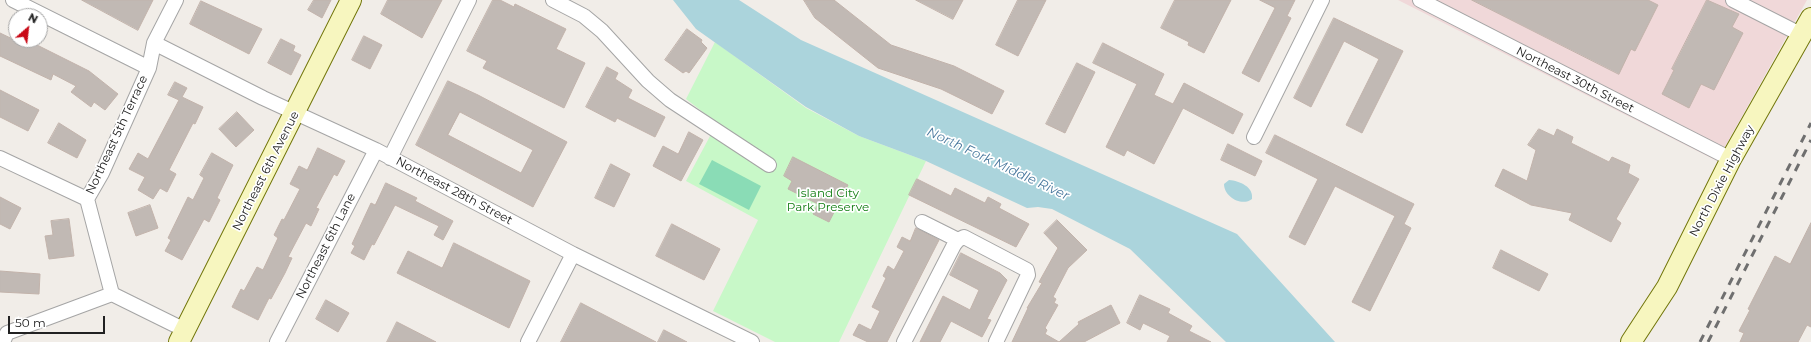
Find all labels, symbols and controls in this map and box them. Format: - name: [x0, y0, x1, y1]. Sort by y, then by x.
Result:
- north arrow: [8, 8, 48, 48]
- text: N: [26, 10, 40, 27]
- street label: Northeast 30th Street: [1514, 44, 1636, 116]
- street label: Northeast 5th Terrace: [83, 73, 151, 197]
- street label: Northeast 6th Avenue: [230, 109, 302, 233]
- street label: North Dixie Highway: [1686, 123, 1758, 239]
- water label: North Fork Middle River: [924, 124, 1072, 204]
- street label: Northeast 28th Street: [393, 154, 515, 228]
- park label: Island City Park Preserve: [787, 186, 869, 214]
- street label: Northeast 6th Lane: [293, 191, 359, 301]
- scale bar: [10, 308, 107, 334]
- text: 50 m: [15, 315, 46, 330]

